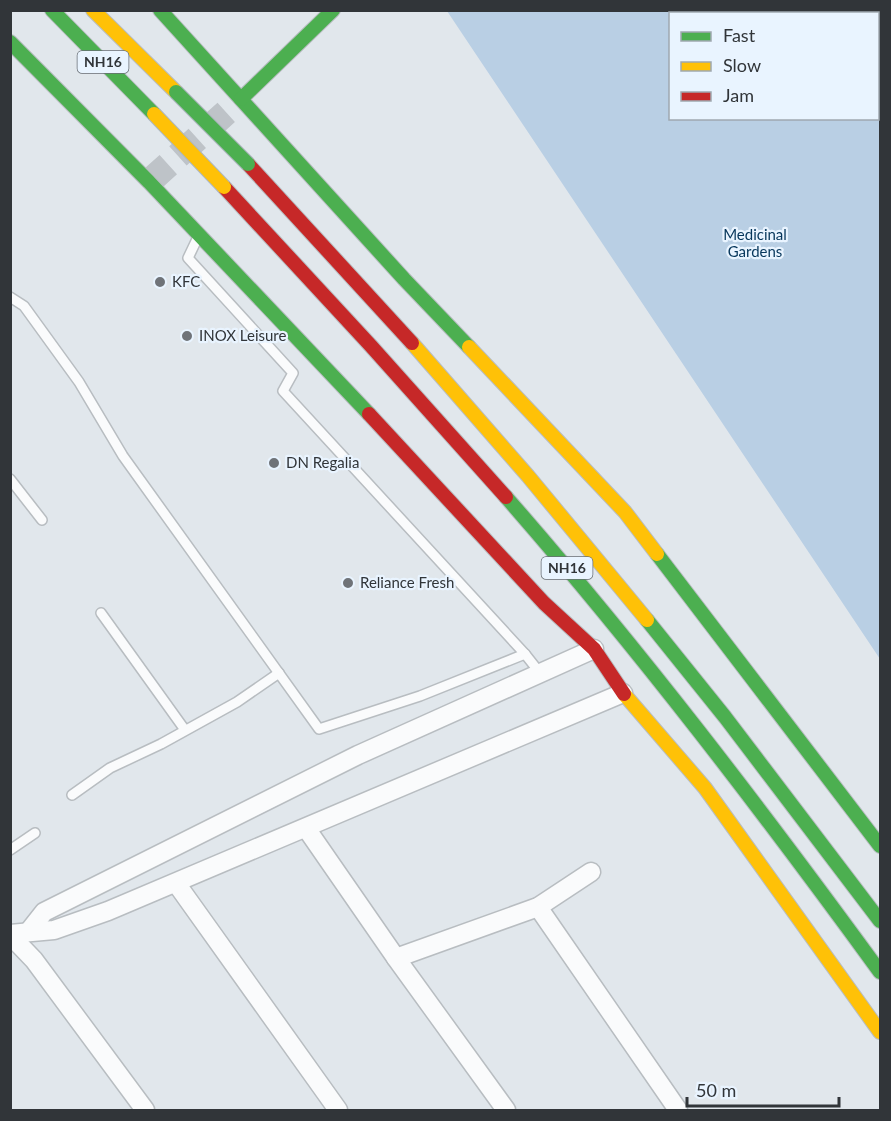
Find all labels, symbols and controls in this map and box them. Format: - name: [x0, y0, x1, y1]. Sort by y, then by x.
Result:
- legend: [669, 12, 879, 120]
- text: Fast: [723, 24, 756, 46]
- road number: NH16: [78, 51, 128, 73]
- text: Slow: [723, 54, 761, 76]
- text: Jam: [723, 84, 754, 106]
- park label: Medicinal Gardens: [723, 225, 787, 260]
- place label: KFC: [172, 272, 200, 290]
- marker: KFC: [153, 275, 167, 289]
- place label: INOX Leisure: [199, 326, 287, 344]
- marker: INOX Leisure: [180, 329, 194, 343]
- place label: DN Regalia: [286, 453, 359, 471]
- marker: DN Regalia: [267, 456, 281, 470]
- road number: NH16: [542, 557, 592, 579]
- place label: Reliance Fresh: [360, 573, 454, 591]
- marker: Reliance Fresh: [341, 576, 355, 590]
- scale bar: [687, 1070, 838, 1108]
- text: 50 m: [696, 1079, 736, 1101]

